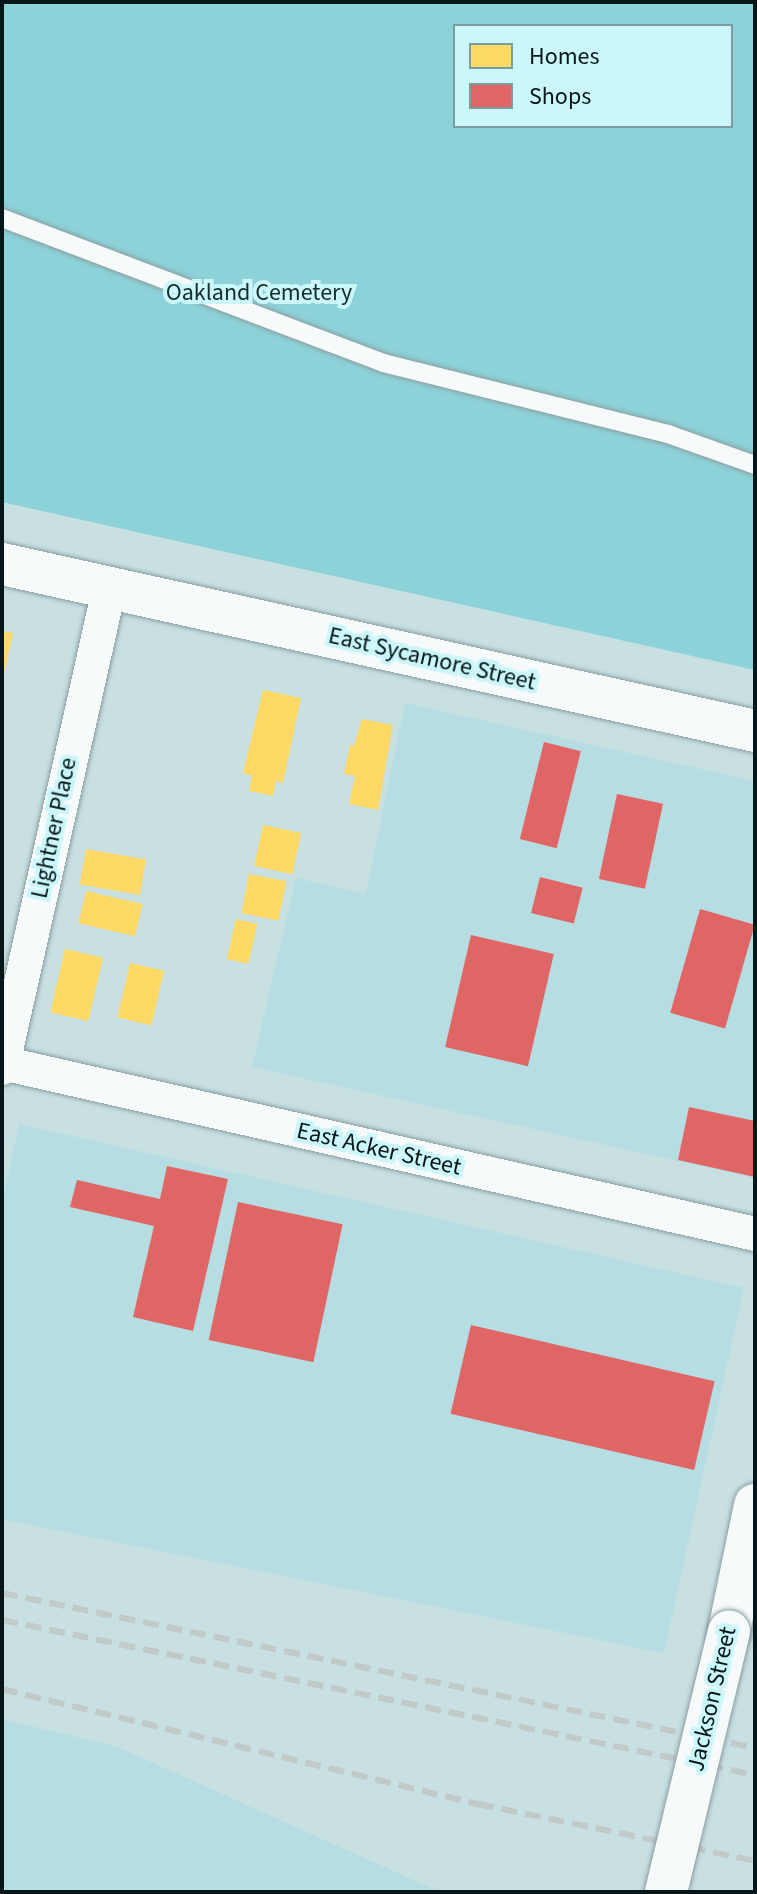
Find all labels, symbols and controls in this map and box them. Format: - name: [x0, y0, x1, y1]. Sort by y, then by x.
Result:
- legend: [453, 24, 733, 128]
- text: Homes: [529, 39, 600, 74]
- text: Shops: [529, 79, 591, 114]
- park label: Oakland Cemetery: [166, 279, 352, 307]
- street label: East Sycamore Street: [326, 621, 538, 697]
- street label: Lightner Place: [25, 755, 83, 901]
- street label: East Acker Street: [294, 1116, 464, 1182]
- street label: Jackson Street: [681, 1624, 743, 1774]

